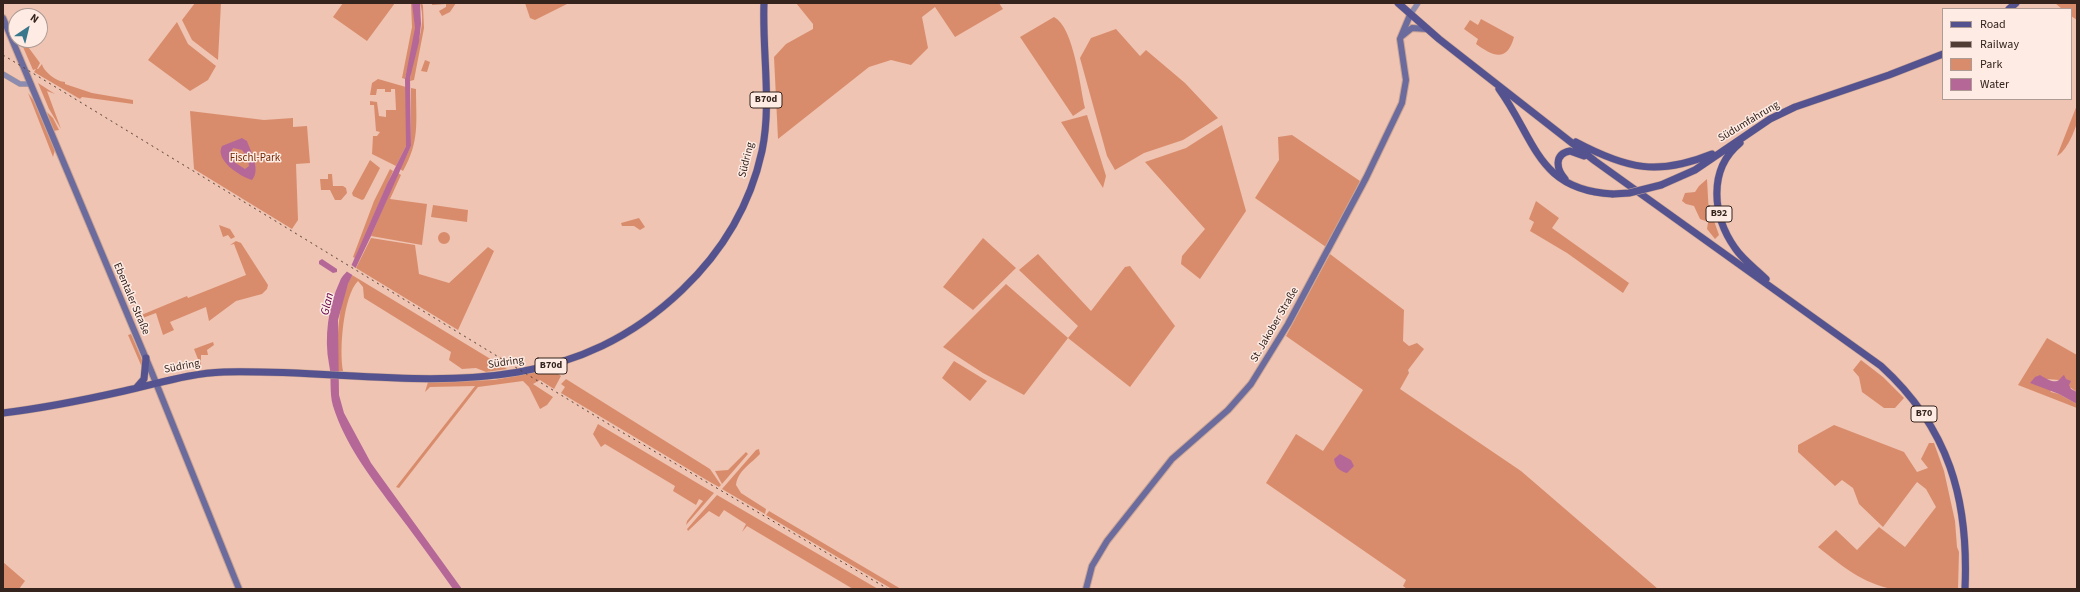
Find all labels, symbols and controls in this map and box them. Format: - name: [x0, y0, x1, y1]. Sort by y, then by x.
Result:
- north arrow: [8, 8, 48, 48]
- legend: [1942, 8, 2072, 100]
- text: N: [27, 10, 42, 27]
- text: Road: [1980, 16, 2006, 33]
- text: Railway: [1980, 36, 2019, 53]
- text: Park: [1980, 56, 2002, 73]
- text: Water: [1980, 76, 2009, 93]
- road number: B70d: [750, 92, 782, 108]
- street label: Südumfahrung: [1716, 99, 1782, 145]
- street label: Südring: [736, 141, 758, 179]
- park label: Fischl-Park: [230, 152, 280, 166]
- road number: B92: [1706, 206, 1732, 222]
- street label: Ebentaler Straße: [110, 261, 152, 337]
- street label: St. Jakober Straße: [1248, 285, 1302, 365]
- water label: Glan: [318, 291, 338, 317]
- street label: Südring: [487, 354, 525, 372]
- street label: Südring: [163, 357, 201, 377]
- road number: B70d: [535, 358, 567, 374]
- road number: B70: [1911, 406, 1937, 422]

